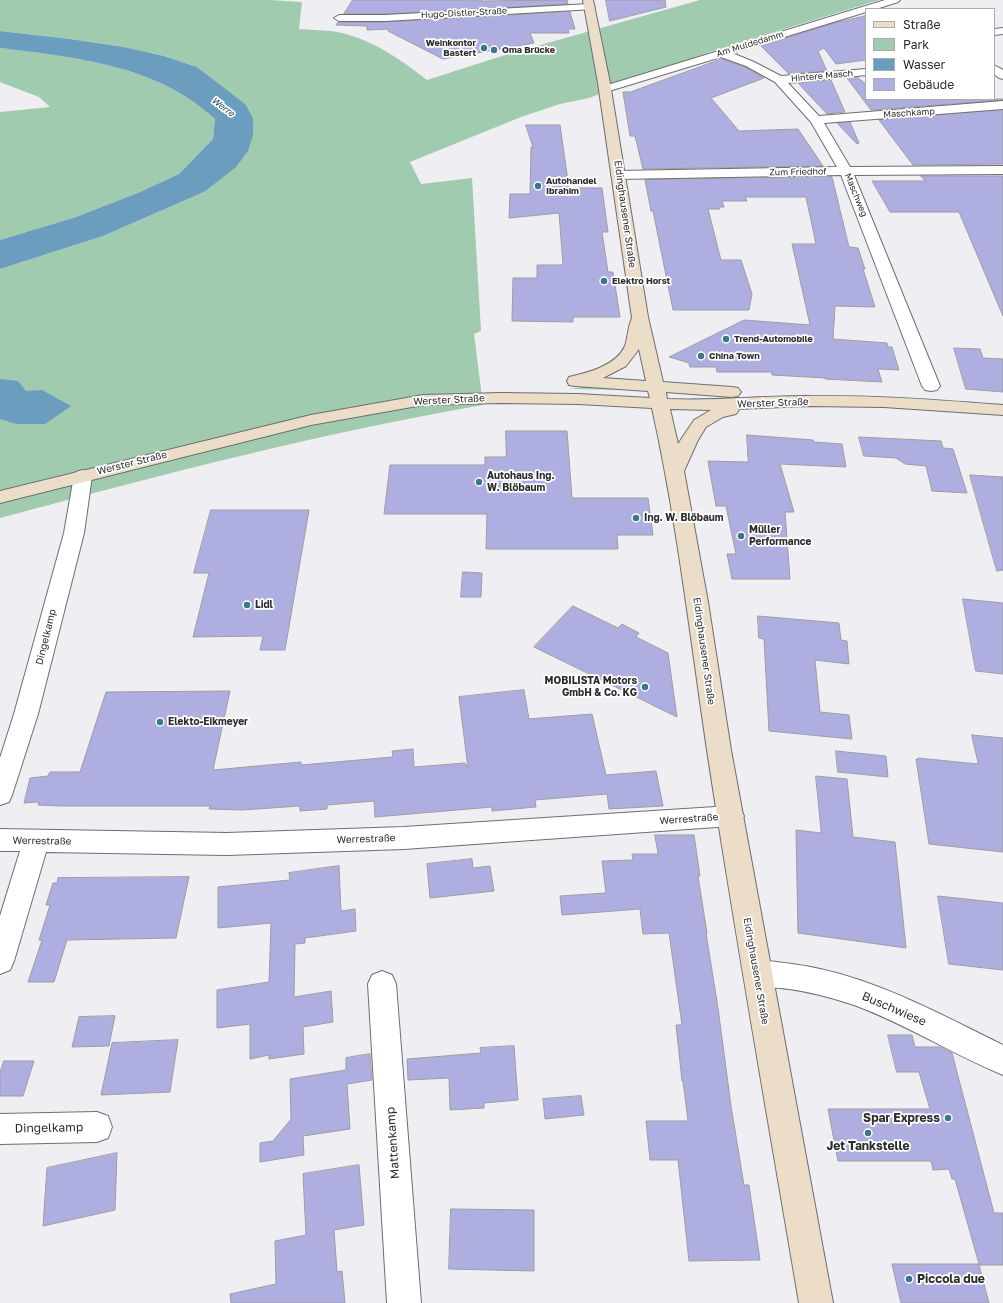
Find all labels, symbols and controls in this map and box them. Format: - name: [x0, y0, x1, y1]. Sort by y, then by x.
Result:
- street label: Hugo-Distler-Straße: [421, 5, 507, 21]
- legend: [865, 8, 995, 100]
- text: Straße: [903, 17, 941, 32]
- street label: Am Muldedamm: [715, 29, 785, 59]
- text: Park: [903, 37, 929, 52]
- place label: Weinkontor Bastert: [426, 38, 476, 59]
- marker: Weinkontor Bastert: [479, 43, 489, 53]
- marker: Oma Brücke: [489, 45, 499, 55]
- place label: Oma Brücke: [502, 45, 555, 55]
- text: Wasser: [903, 57, 945, 72]
- street label: Hintere Masch: [790, 68, 854, 84]
- text: Gebäude: [903, 77, 954, 92]
- water label: Werre: [210, 95, 236, 119]
- street label: Maschkamp: [883, 106, 935, 120]
- street label: Eidinghausener Straße: [612, 159, 638, 269]
- street label: Zum Friedhof: [769, 166, 827, 178]
- street label: Maschweg: [842, 172, 870, 218]
- place label: Autohandel Ibrahim: [546, 176, 597, 197]
- marker: Autohandel Ibrahim: [533, 181, 543, 191]
- marker: Elektro Horst: [599, 276, 609, 286]
- place label: Elektro Horst: [612, 276, 670, 286]
- marker: Trend-Automobile: [721, 334, 731, 344]
- place label: Trend-Automobile: [734, 334, 813, 344]
- marker: China Town: [696, 351, 706, 361]
- place label: China Town: [709, 351, 760, 361]
- street label: Werster Straße: [413, 392, 485, 408]
- street label: Werster Straße: [737, 396, 809, 410]
- street label: Werster Straße: [96, 449, 168, 477]
- place label: Autohaus Ing. W. Blöbaum: [487, 470, 555, 494]
- marker: Autohaus Ing. W. Blöbaum: [474, 477, 484, 487]
- place label: Ing. W. Blöbaum: [644, 512, 723, 524]
- marker: Ing. W. Blöbaum: [631, 513, 641, 523]
- place label: Müller Performance: [749, 524, 811, 548]
- marker: Müller Performance: [736, 531, 746, 541]
- street label: Eidinghausener Straße: [691, 596, 717, 706]
- place label: Lidl: [255, 599, 273, 611]
- marker: Lidl: [242, 600, 252, 610]
- street label: Dingelkamp: [33, 608, 59, 666]
- place label: MOBILISTA Motors GmbH & Co. KG: [545, 675, 637, 698]
- marker: MOBILISTA Motors GmbH & Co. KG: [640, 682, 650, 692]
- place label: Elekto-Eikmeyer: [168, 716, 248, 728]
- marker: Elekto-Eikmeyer: [155, 717, 165, 727]
- street label: Werrestraße: [659, 811, 719, 827]
- street label: Werrestraße: [336, 832, 396, 846]
- street label: Werrestraße: [12, 834, 72, 848]
- street label: Eidinghausener Straße: [741, 917, 771, 1025]
- street label: Buschwiese: [860, 989, 928, 1029]
- street label: Mattenkamp: [383, 1106, 403, 1180]
- place label: Spar Express: [863, 1111, 940, 1125]
- marker: Spar Express: [943, 1113, 953, 1123]
- street label: Dingelkamp: [15, 1120, 83, 1136]
- marker: Jet Tankstelle: [863, 1128, 873, 1138]
- place label: Jet Tankstelle: [826, 1139, 910, 1153]
- place label: Piccola due: [917, 1272, 985, 1286]
- marker: Piccola due: [904, 1274, 914, 1284]

